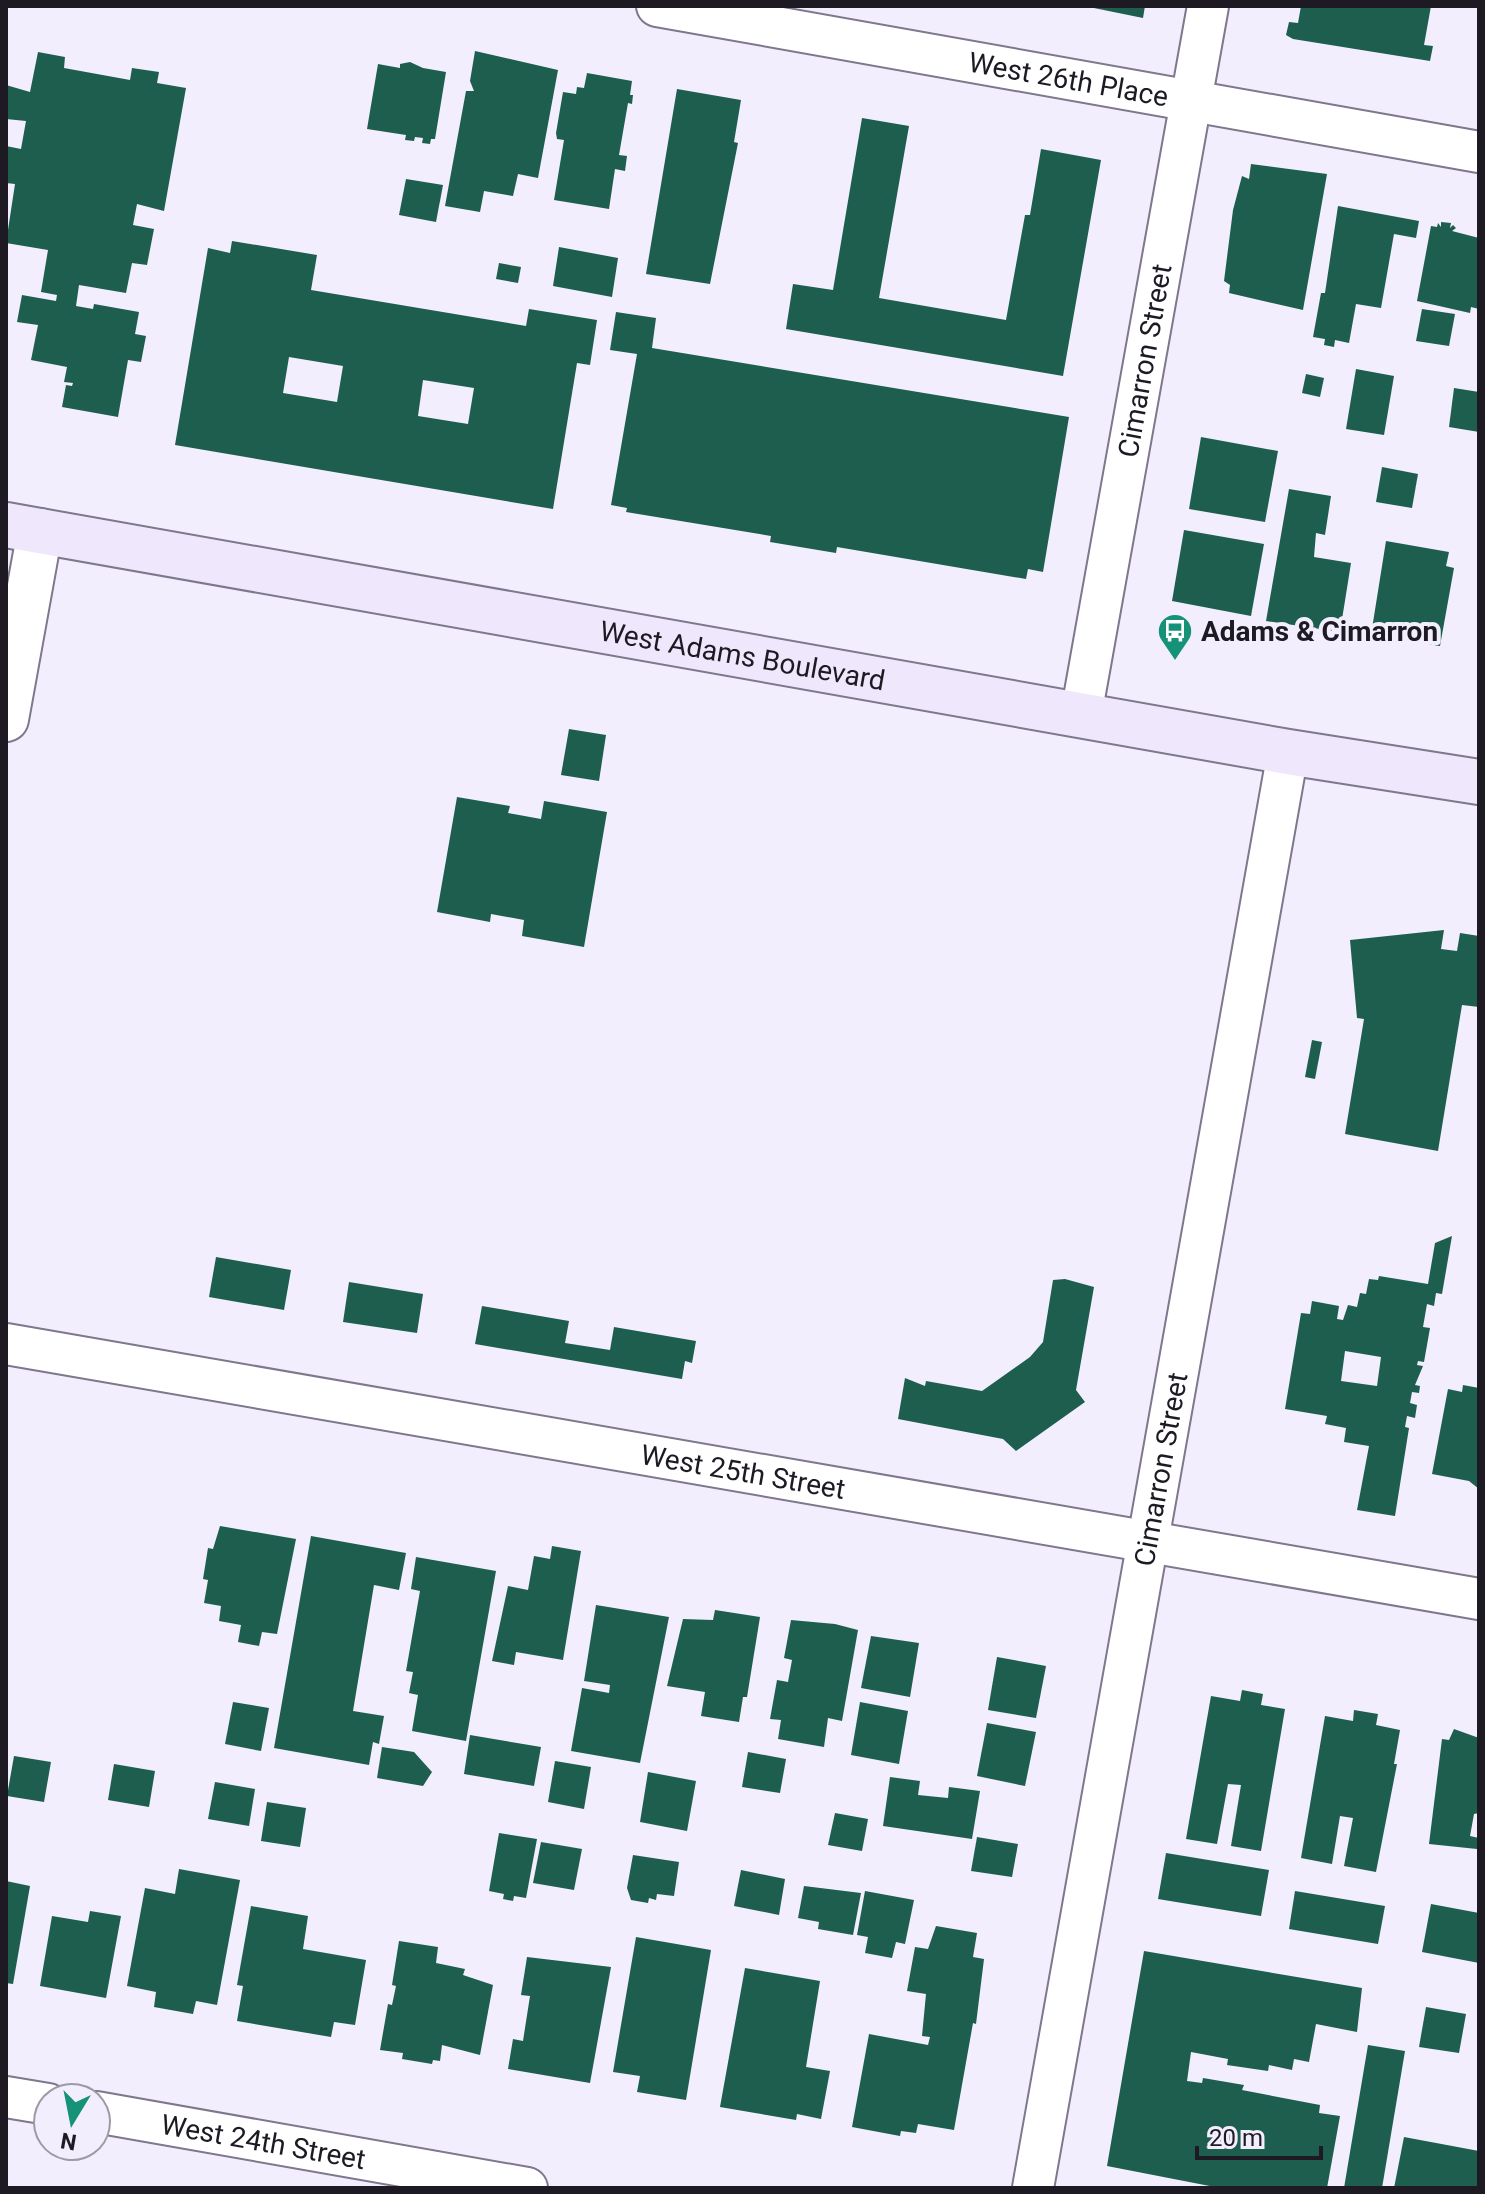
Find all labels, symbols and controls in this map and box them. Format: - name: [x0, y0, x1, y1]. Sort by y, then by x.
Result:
- street label: West 26th Place: [966, 46, 1171, 114]
- street label: Cimarron Street: [1111, 261, 1178, 460]
- bus stop icon: Adams & Cimarron: [1156, 612, 1194, 662]
- street label: West Adams Boulevard: [597, 614, 888, 697]
- place label: Adams & Cimarron: [1201, 615, 1438, 648]
- street label: Cimarron Street: [1128, 1370, 1194, 1569]
- street label: West 25th Street: [638, 1438, 848, 1506]
- north arrow: [32, 2082, 112, 2162]
- street label: West 24th Street: [159, 2108, 368, 2176]
- scale bar: [1197, 2110, 1321, 2160]
- text: 20 m: [1209, 2124, 1263, 2152]
- text: N: [59, 2128, 78, 2155]

